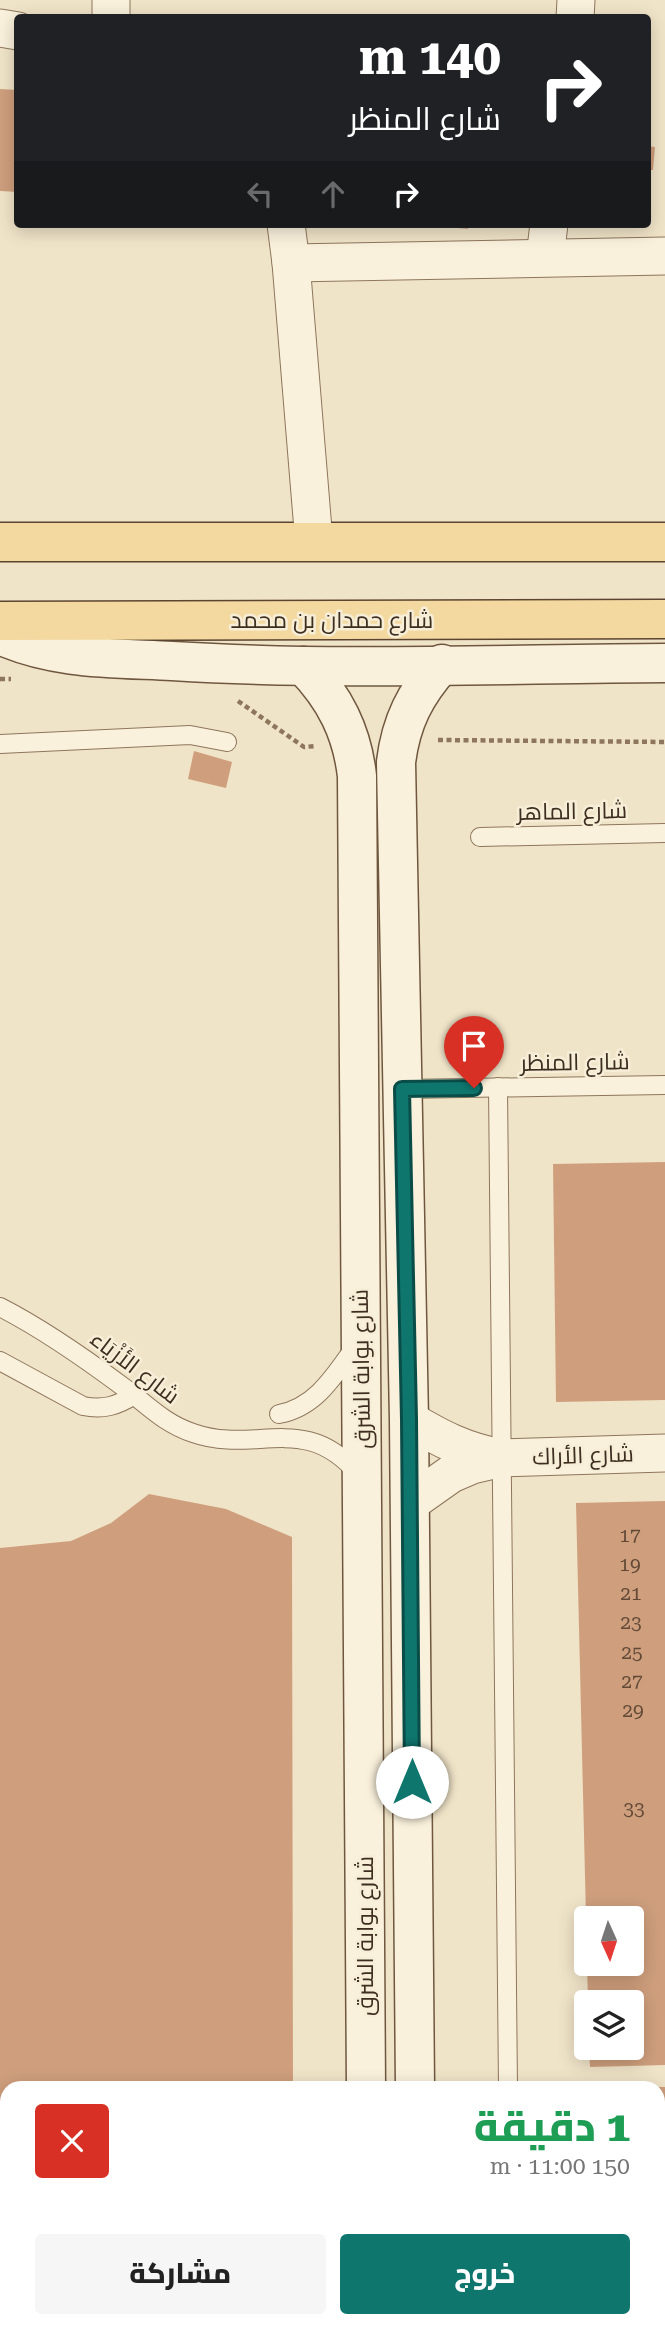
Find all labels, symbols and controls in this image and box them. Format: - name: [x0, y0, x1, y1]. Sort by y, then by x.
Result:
- text: 140 m: [359, 29, 501, 86]
- icon: right: [525, 42, 616, 133]
- text: شارع المنظر: [349, 100, 501, 138]
- icon: left: [241, 175, 279, 213]
- icon: ahead: [314, 175, 352, 213]
- icon: right: [387, 175, 425, 213]
- street label: شارع حمدان بن محمد: [231, 607, 433, 636]
- street label: شارع الماهر: [515, 797, 627, 828]
- pin: [444, 1016, 504, 1088]
- icon: arrive: [455, 1027, 493, 1065]
- street label: شارع المنظر: [518, 1048, 630, 1079]
- street label: شارع بوابة الشرق: [347, 1289, 378, 1449]
- street label: شارع الأَزْيَاء: [84, 1325, 185, 1411]
- street label: شارع الأراك: [532, 1440, 634, 1473]
- house number: 17: [619, 1524, 641, 1547]
- house number: 19: [619, 1553, 641, 1576]
- house number: 21: [620, 1582, 642, 1605]
- house number: 23: [620, 1611, 642, 1634]
- house number: 25: [621, 1641, 643, 1664]
- house number: 27: [621, 1670, 643, 1693]
- house number: 29: [622, 1699, 644, 1722]
- position arrow: [375, 1745, 449, 1819]
- house number: 33: [623, 1797, 645, 1820]
- street label: شارع بوابة الشرق: [352, 1856, 381, 2016]
- north arrow: [574, 1906, 644, 1976]
- map controls: [574, 1906, 644, 2060]
- button: layers: [574, 1990, 644, 2060]
- text: 1 دقيقة: [474, 2102, 630, 2151]
- button: close: [35, 2104, 109, 2178]
- text: 150 m · 11:00: [490, 2153, 630, 2180]
- button: مشاركة: [35, 2234, 326, 2314]
- button: خروج: [340, 2234, 630, 2314]

